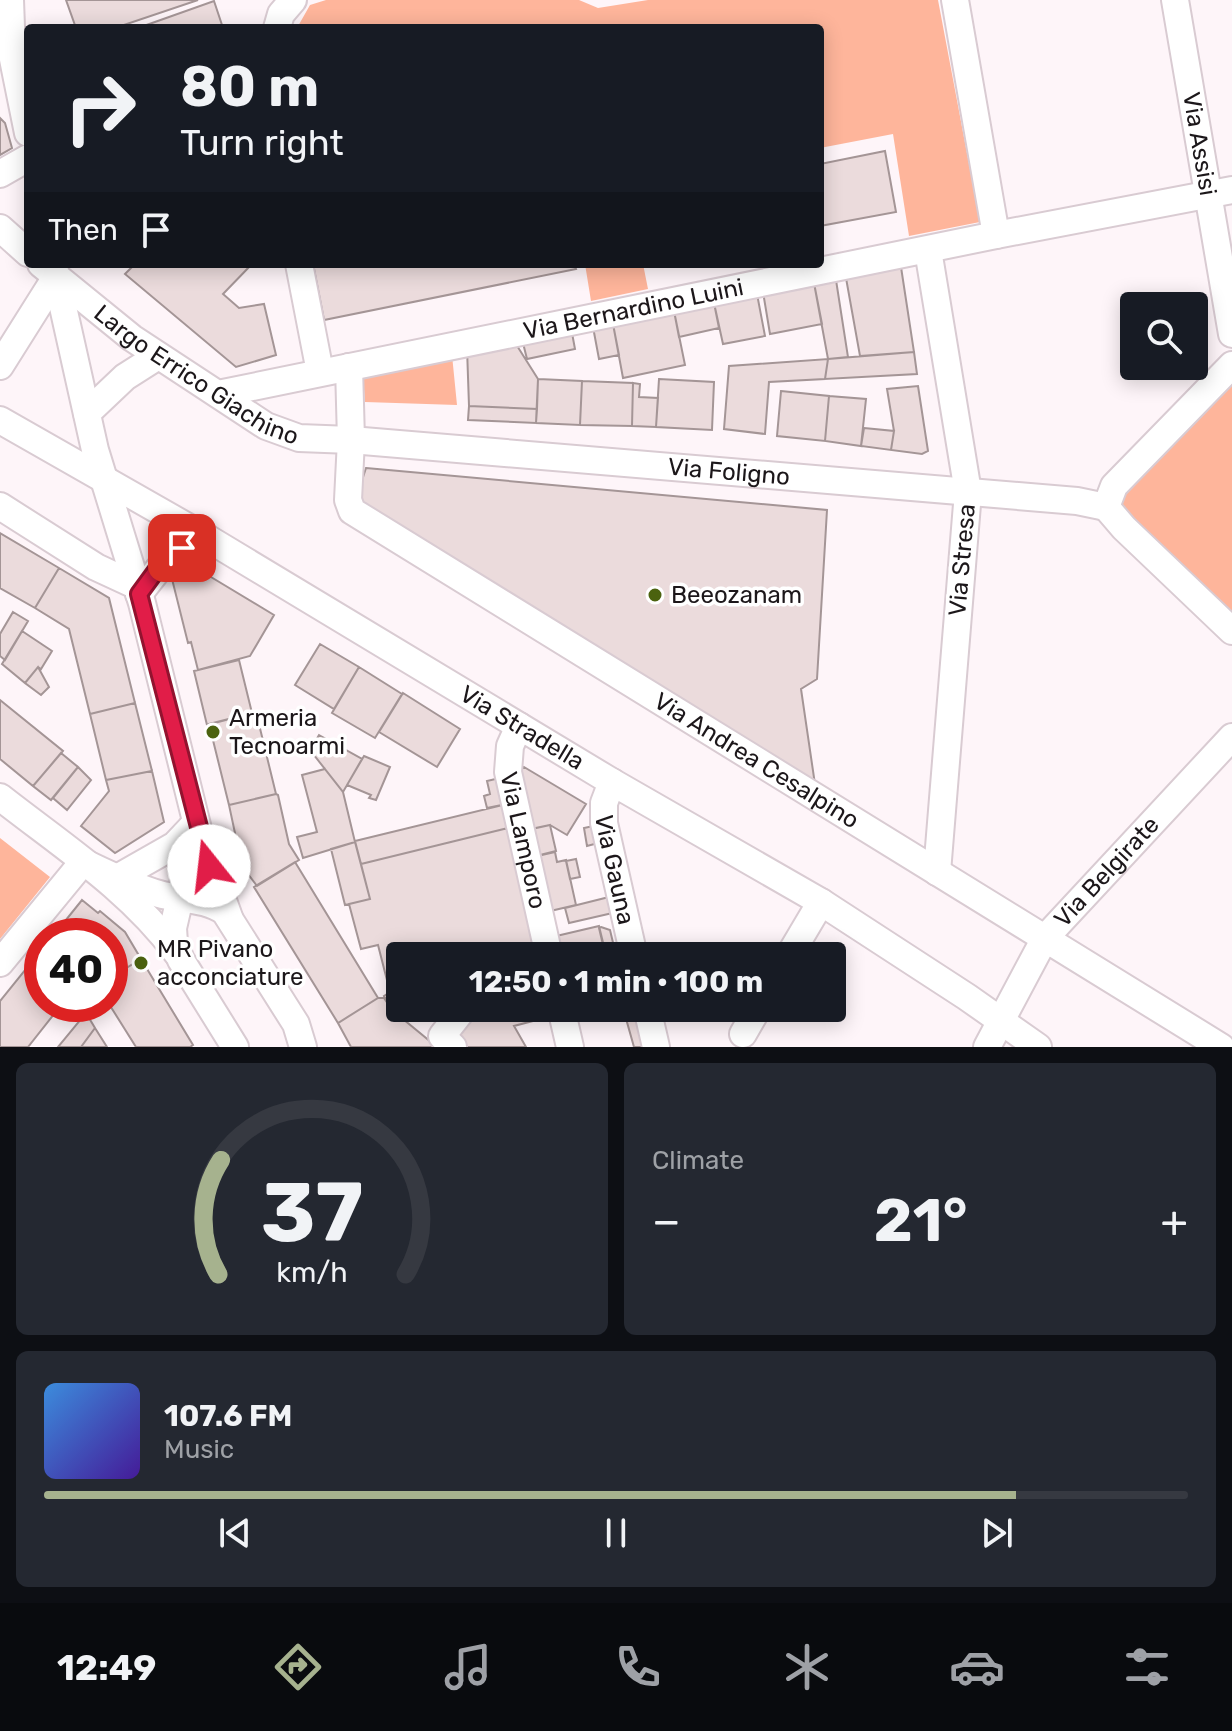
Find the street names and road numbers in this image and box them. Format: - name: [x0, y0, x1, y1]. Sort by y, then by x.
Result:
- street label: Via Assisi: [1177, 90, 1222, 198]
- street label: Via Bernardino Luini: [521, 273, 746, 345]
- street label: Largo Errico Giachino: [89, 299, 302, 451]
- street label: Via Foligno: [667, 453, 791, 491]
- street label: Via Stresa: [943, 503, 981, 617]
- street label: Via Stradella: [455, 680, 589, 776]
- street label: Via Andrea Cesalpino: [649, 687, 864, 834]
- street label: Via Lamporo: [494, 769, 552, 911]
- street label: Via Belgirate: [1048, 811, 1165, 933]
- street label: Via Gauna: [590, 814, 640, 927]

